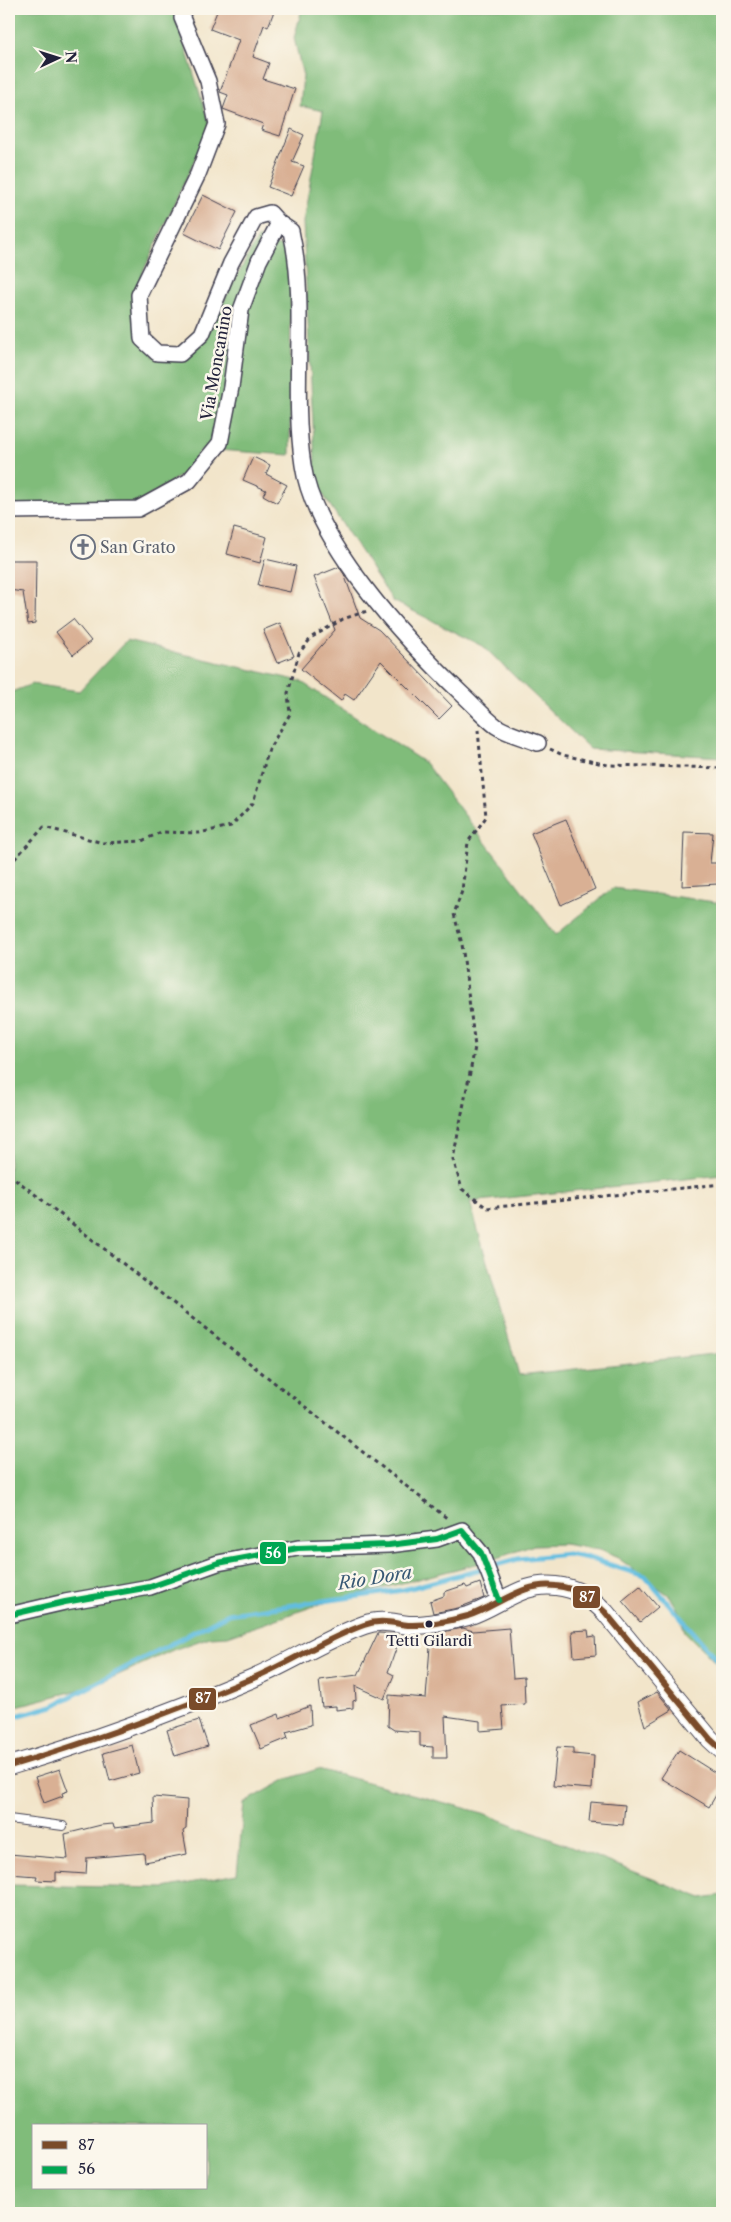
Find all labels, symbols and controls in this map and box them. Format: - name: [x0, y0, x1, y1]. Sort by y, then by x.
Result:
- north arrow: [32, 32, 82, 82]
- text: N: [62, 50, 80, 64]
- street label: Via Moncanino: [196, 304, 236, 423]
- church icon: San Grato: [70, 534, 96, 560]
- place label: San Grato: [100, 537, 176, 557]
- line badge: 56: [259, 1541, 287, 1565]
- text: 56: [265, 1544, 281, 1562]
- water label: Rio Dora: [334, 1561, 414, 1595]
- line badge: 87: [572, 1585, 601, 1609]
- text: 87: [579, 1588, 596, 1606]
- marker: Tetti Gilardi: [424, 1619, 434, 1629]
- place label: Tetti Gilardi: [386, 1631, 473, 1650]
- line badge: 87: [188, 1687, 217, 1711]
- text: 87: [195, 1689, 212, 1707]
- legend: [32, 2124, 208, 2190]
- text: 87: [78, 2135, 95, 2154]
- text: 56: [78, 2159, 95, 2178]

